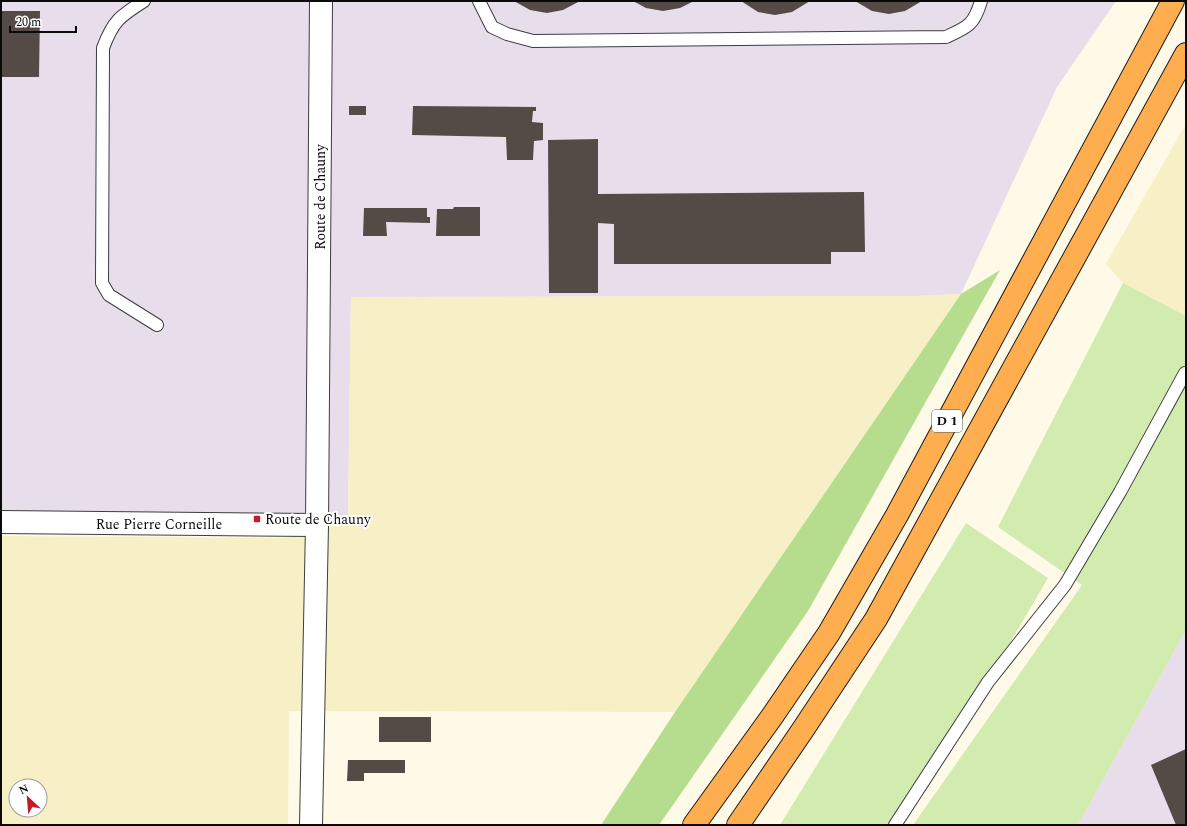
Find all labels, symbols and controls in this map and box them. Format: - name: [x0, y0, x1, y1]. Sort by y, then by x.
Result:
- scale bar: [10, 8, 76, 34]
- text: 20 m: [16, 13, 41, 32]
- street label: Route de Chauny: [310, 143, 331, 250]
- road number: D 1: [932, 410, 962, 432]
- place label: Route de Chauny: [265, 509, 372, 530]
- street label: Rue Pierre Corneille: [96, 514, 222, 535]
- marker: Route de Chauny: [252, 514, 262, 524]
- north arrow: [8, 778, 48, 818]
- text: N: [16, 780, 32, 799]

